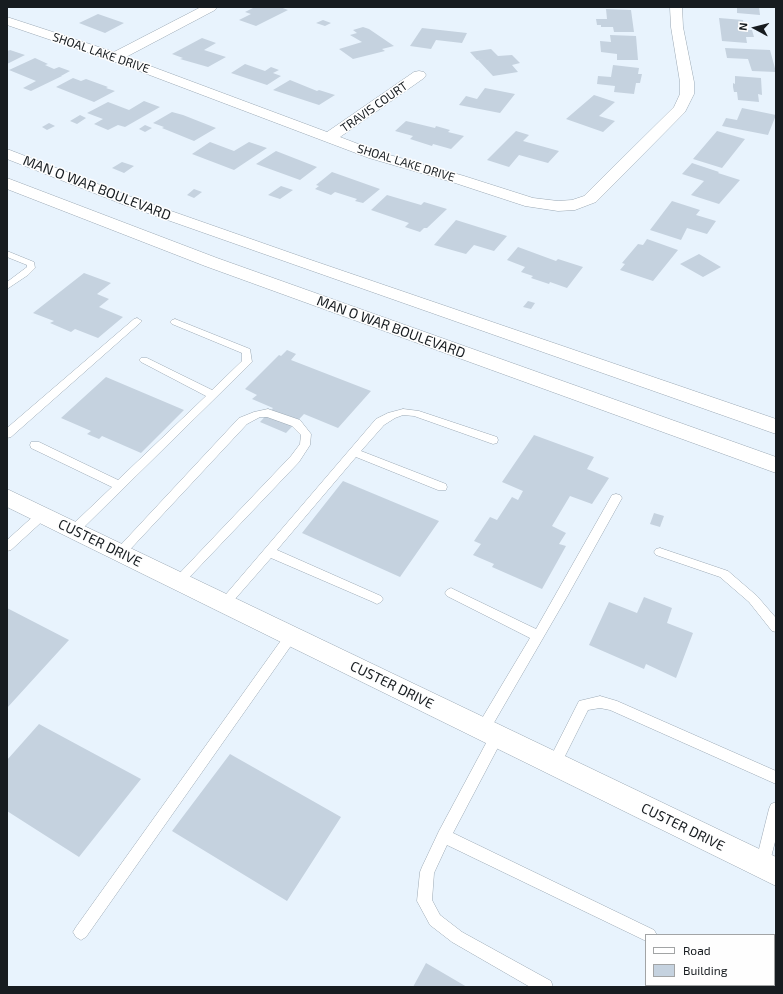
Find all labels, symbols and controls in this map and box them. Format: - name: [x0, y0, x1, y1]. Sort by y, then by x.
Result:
- north arrow: [735, 8, 775, 48]
- text: N: [736, 22, 750, 31]
- street label: SHOAL LAKE DRIVE: [51, 30, 151, 76]
- street label: TRAVIS COURT: [338, 79, 410, 135]
- street label: SHOAL LAKE DRIVE: [355, 141, 457, 185]
- street label: MAN O WAR BOULEVARD: [21, 152, 173, 224]
- street label: MAN O WAR BOULEVARD: [314, 292, 468, 362]
- street label: CUSTER DRIVE: [55, 516, 145, 570]
- street label: CUSTER DRIVE: [347, 658, 437, 712]
- street label: CUSTER DRIVE: [638, 800, 728, 854]
- legend: [645, 934, 775, 986]
- text: Road: [683, 943, 711, 957]
- text: Building: [683, 963, 727, 977]

